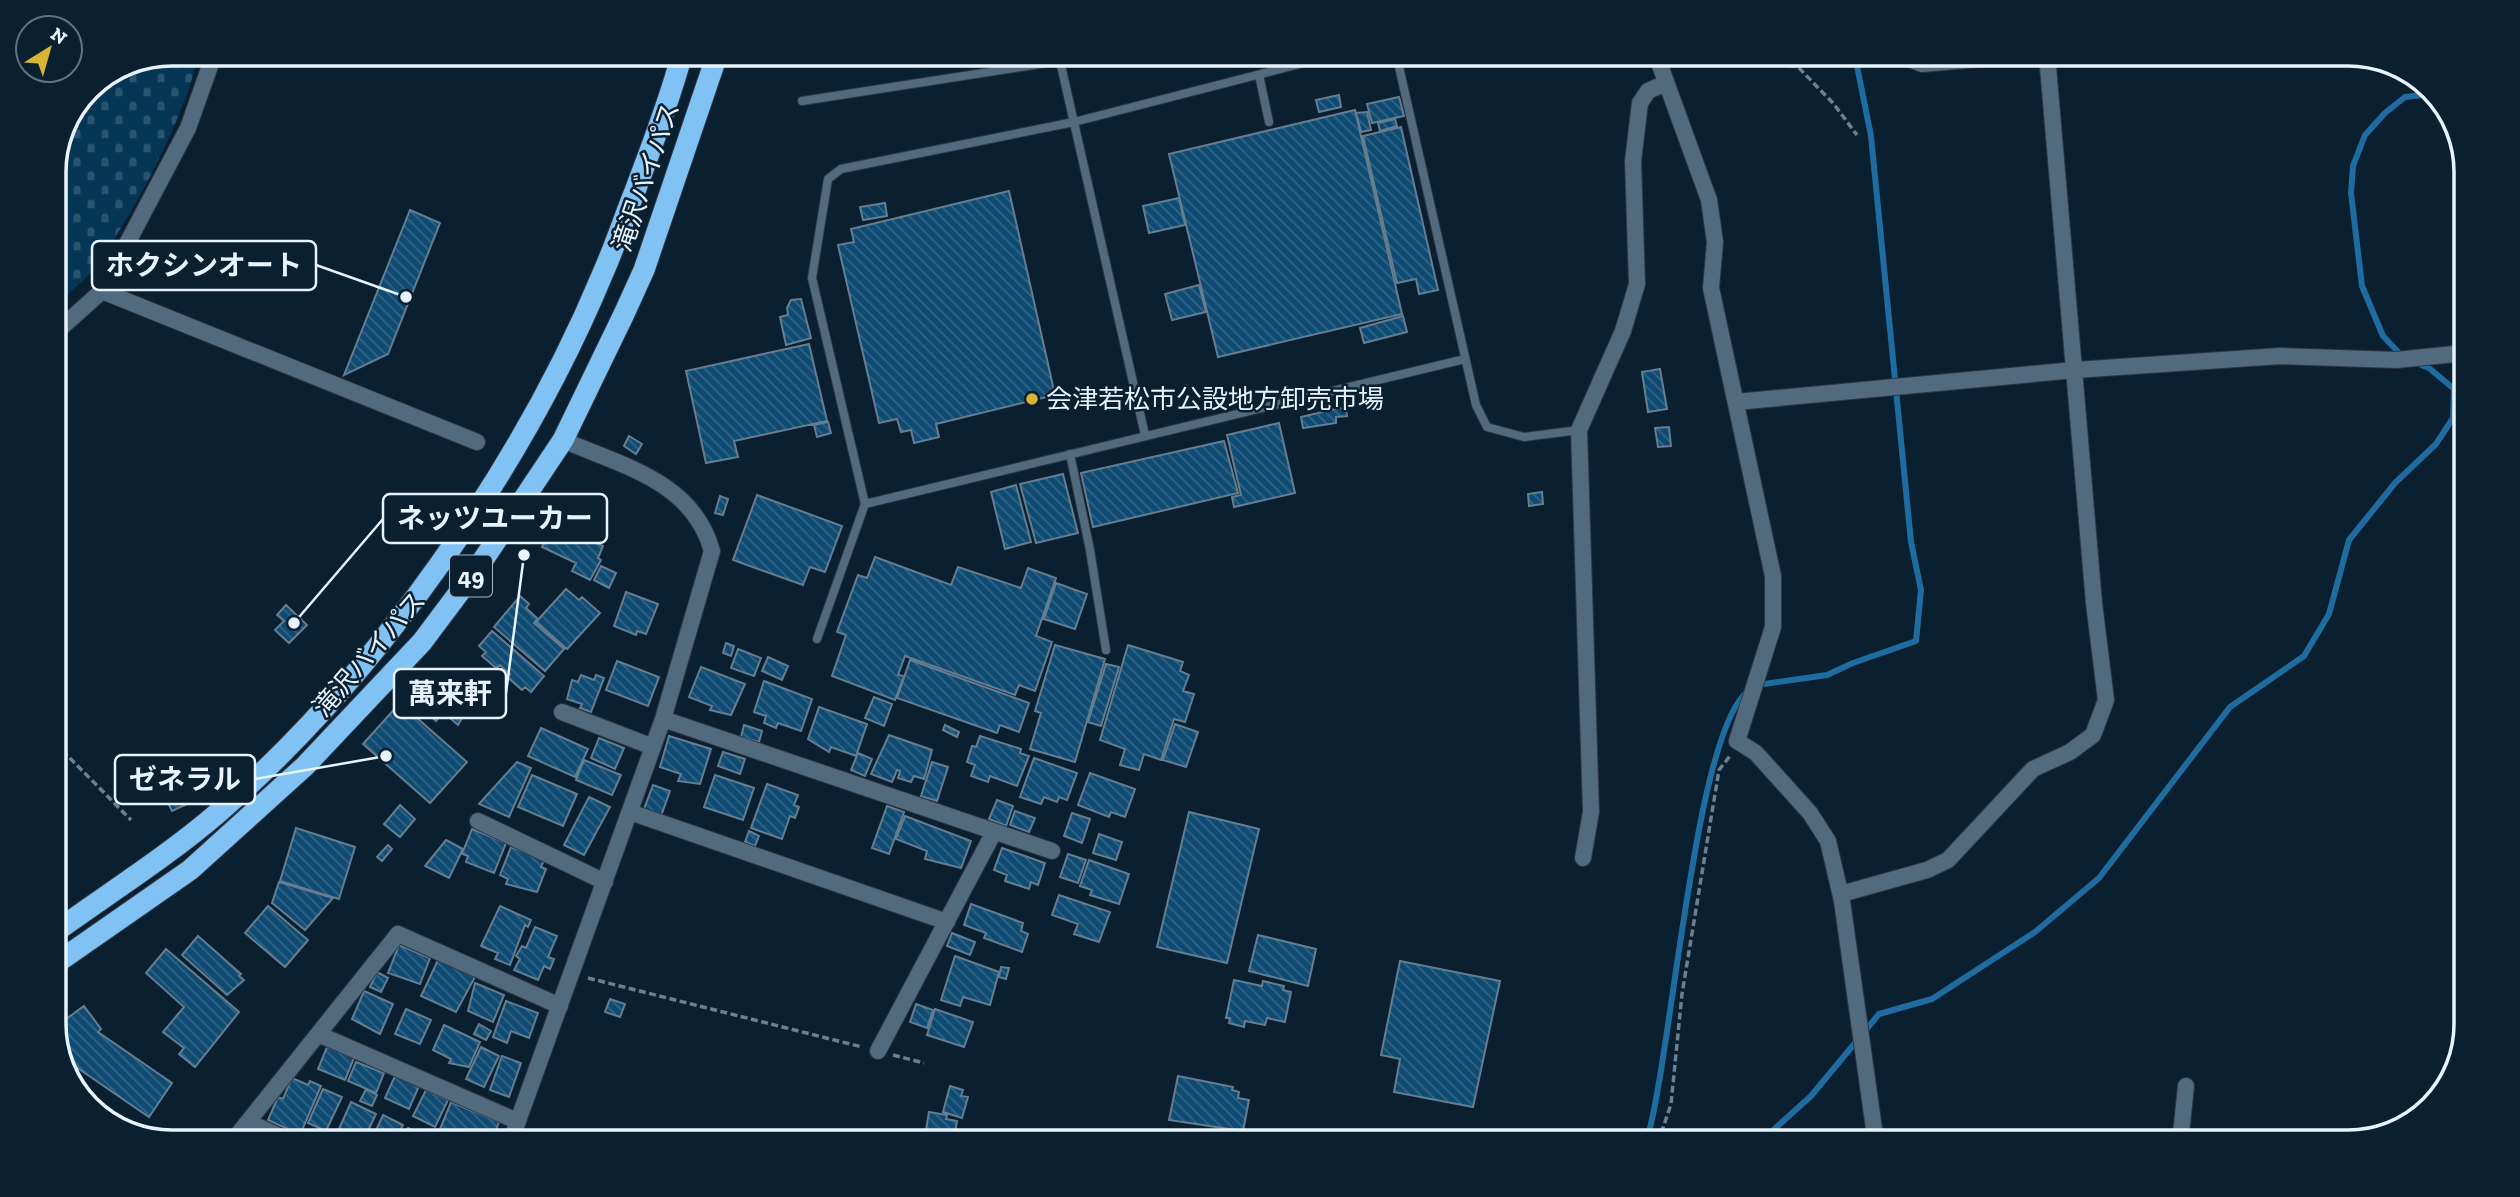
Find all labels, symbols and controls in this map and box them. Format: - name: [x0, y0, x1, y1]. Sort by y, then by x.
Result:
- north arrow: [14, 14, 84, 84]
- text: N: [46, 22, 72, 49]
- street label: 滝沢バイパス: [606, 98, 686, 256]
- callout: ホクシンオート: [92, 241, 316, 290]
- text: ホクシンオート: [106, 249, 302, 282]
- place label: 会津若松市公設地方卸売市場: [1046, 383, 1384, 415]
- marker: 会津若松市公設地方卸売市場: [1024, 391, 1040, 407]
- callout: ネッツユーカー: [383, 494, 607, 543]
- text: ネッツユーカー: [397, 502, 593, 535]
- road number: 49: [450, 556, 492, 596]
- street label: 滝沢バイパス: [306, 585, 432, 723]
- callout: 萬来軒: [394, 669, 506, 718]
- text: 萬来軒: [408, 677, 492, 710]
- callout: ゼネラル: [115, 755, 255, 804]
- text: ゼネラル: [129, 763, 241, 796]

